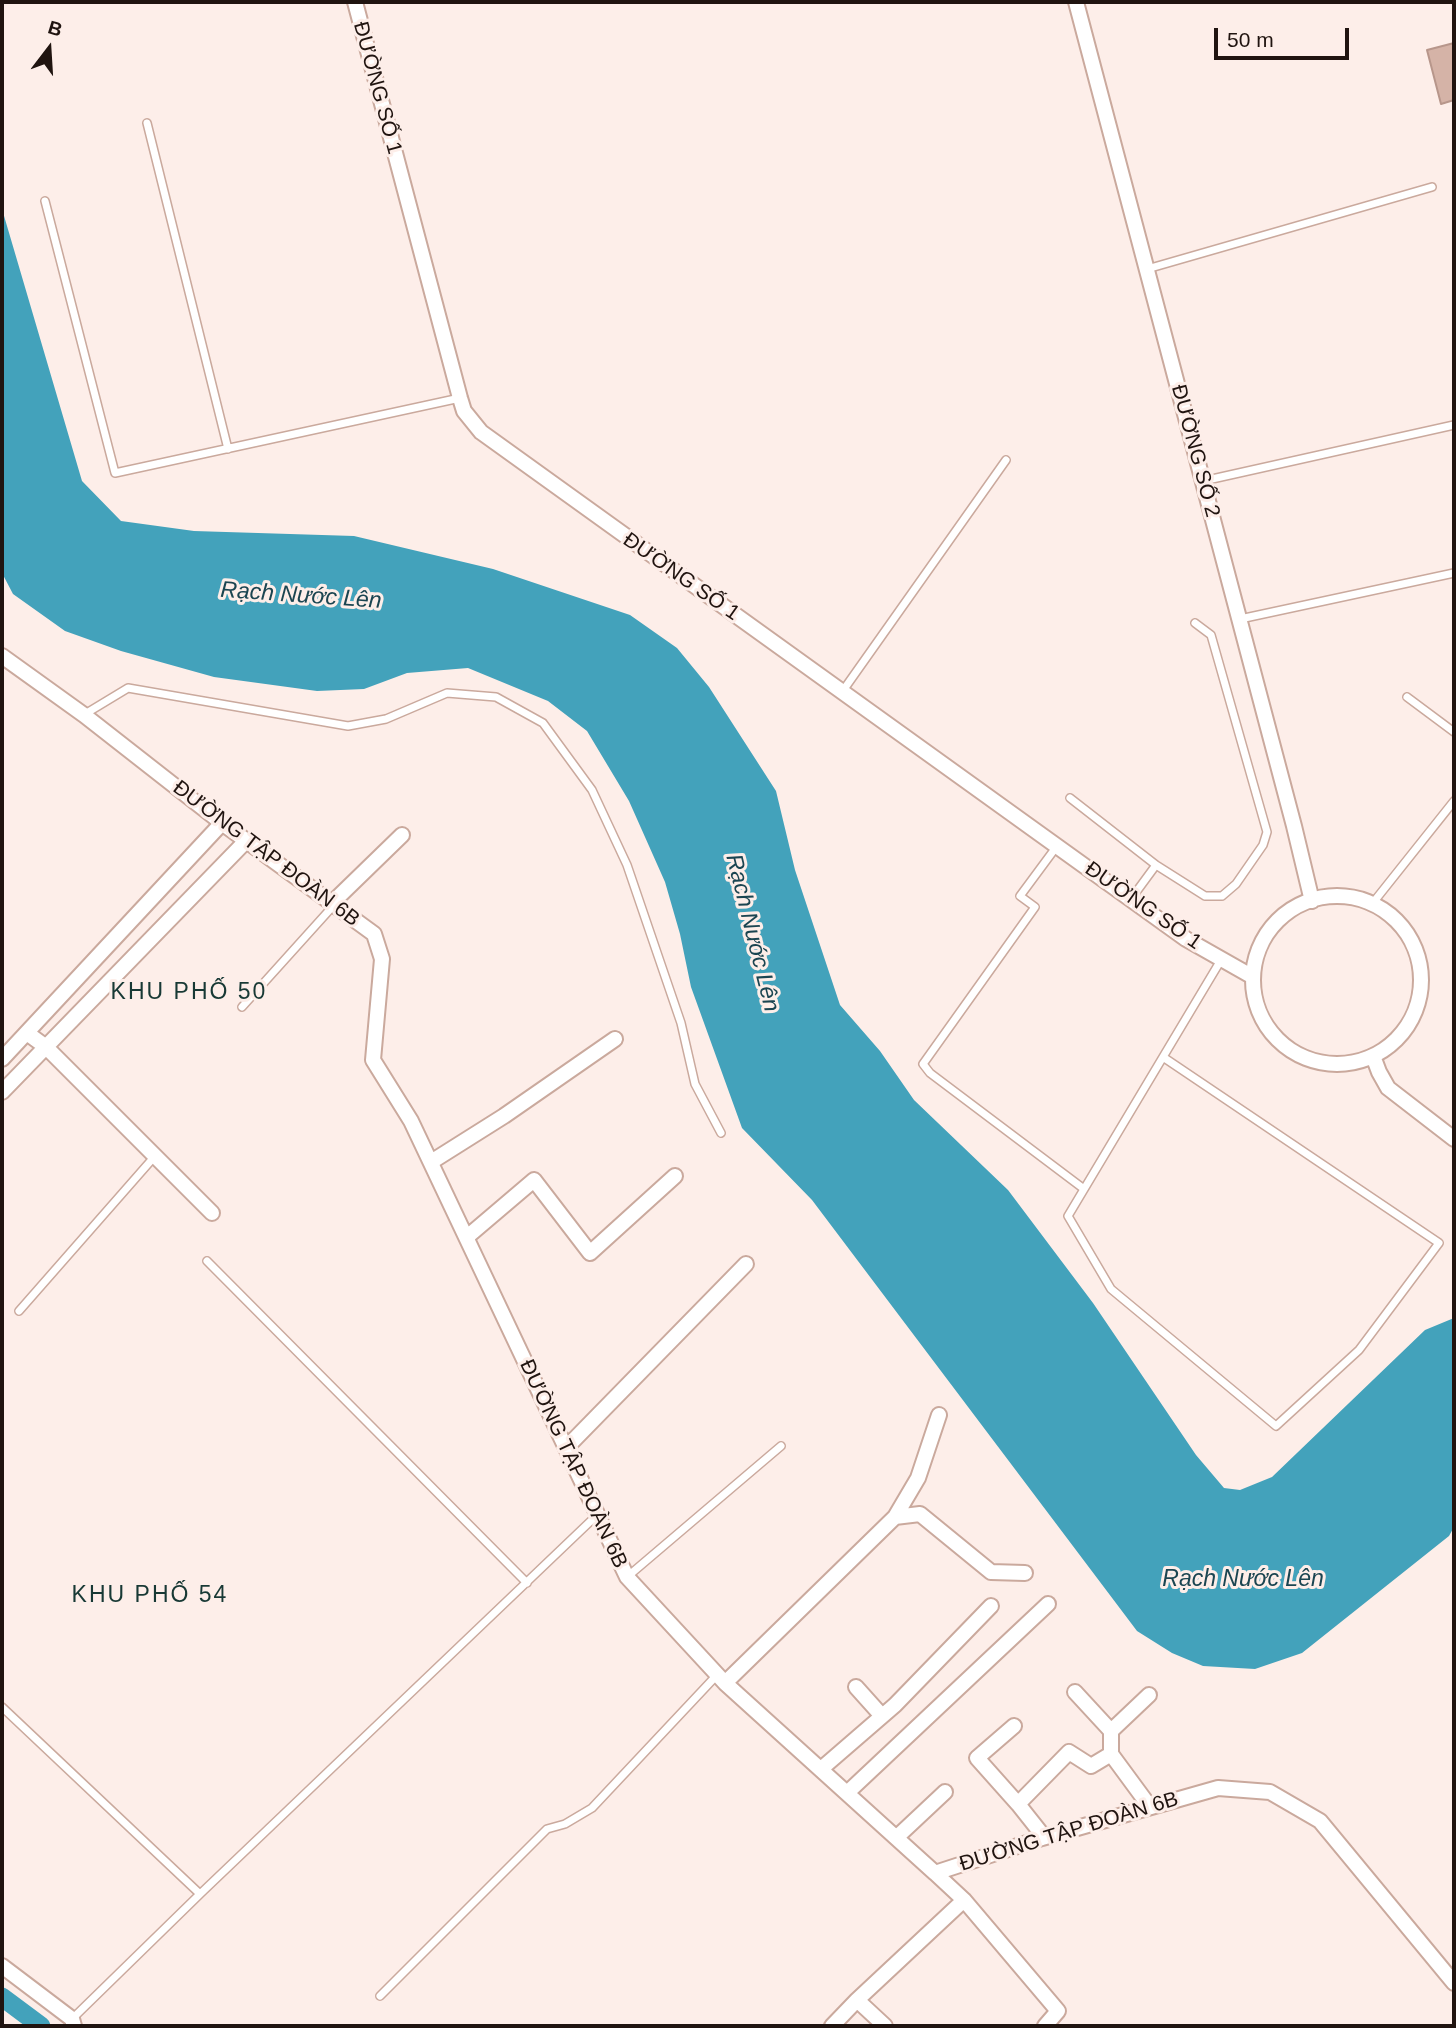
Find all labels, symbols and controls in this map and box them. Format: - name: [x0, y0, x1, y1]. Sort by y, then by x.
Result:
- north arrow: [14, 14, 84, 84]
- scale bar: [1218, 14, 1353, 58]
- text: B: [46, 16, 65, 40]
- street label: ĐƯỜNG SỐ 1: [347, 19, 407, 157]
- text: 50 m: [1227, 28, 1274, 51]
- street label: ĐƯỜNG SỐ 2: [1165, 382, 1225, 520]
- street label: ĐƯỜNG SỐ 1: [618, 528, 744, 626]
- water label: Rạch Nước Lên: [220, 577, 382, 615]
- street label: ĐƯỜNG TẬP ĐOÀN 6B: [168, 776, 364, 932]
- water label: Rạch Nước Lên: [719, 851, 785, 1015]
- street label: ĐƯỜNG SỐ 1: [1080, 857, 1206, 955]
- district label: KHU PHỐ 50: [112, 979, 266, 1007]
- street label: ĐƯỜNG TẬP ĐOÀN 6B: [514, 1356, 632, 1572]
- water label: Rạch Nước Lên: [1162, 1566, 1324, 1594]
- district label: KHU PHỐ 54: [73, 1582, 227, 1610]
- street label: ĐƯỜNG TẬP ĐOÀN 6B: [957, 1787, 1181, 1877]

